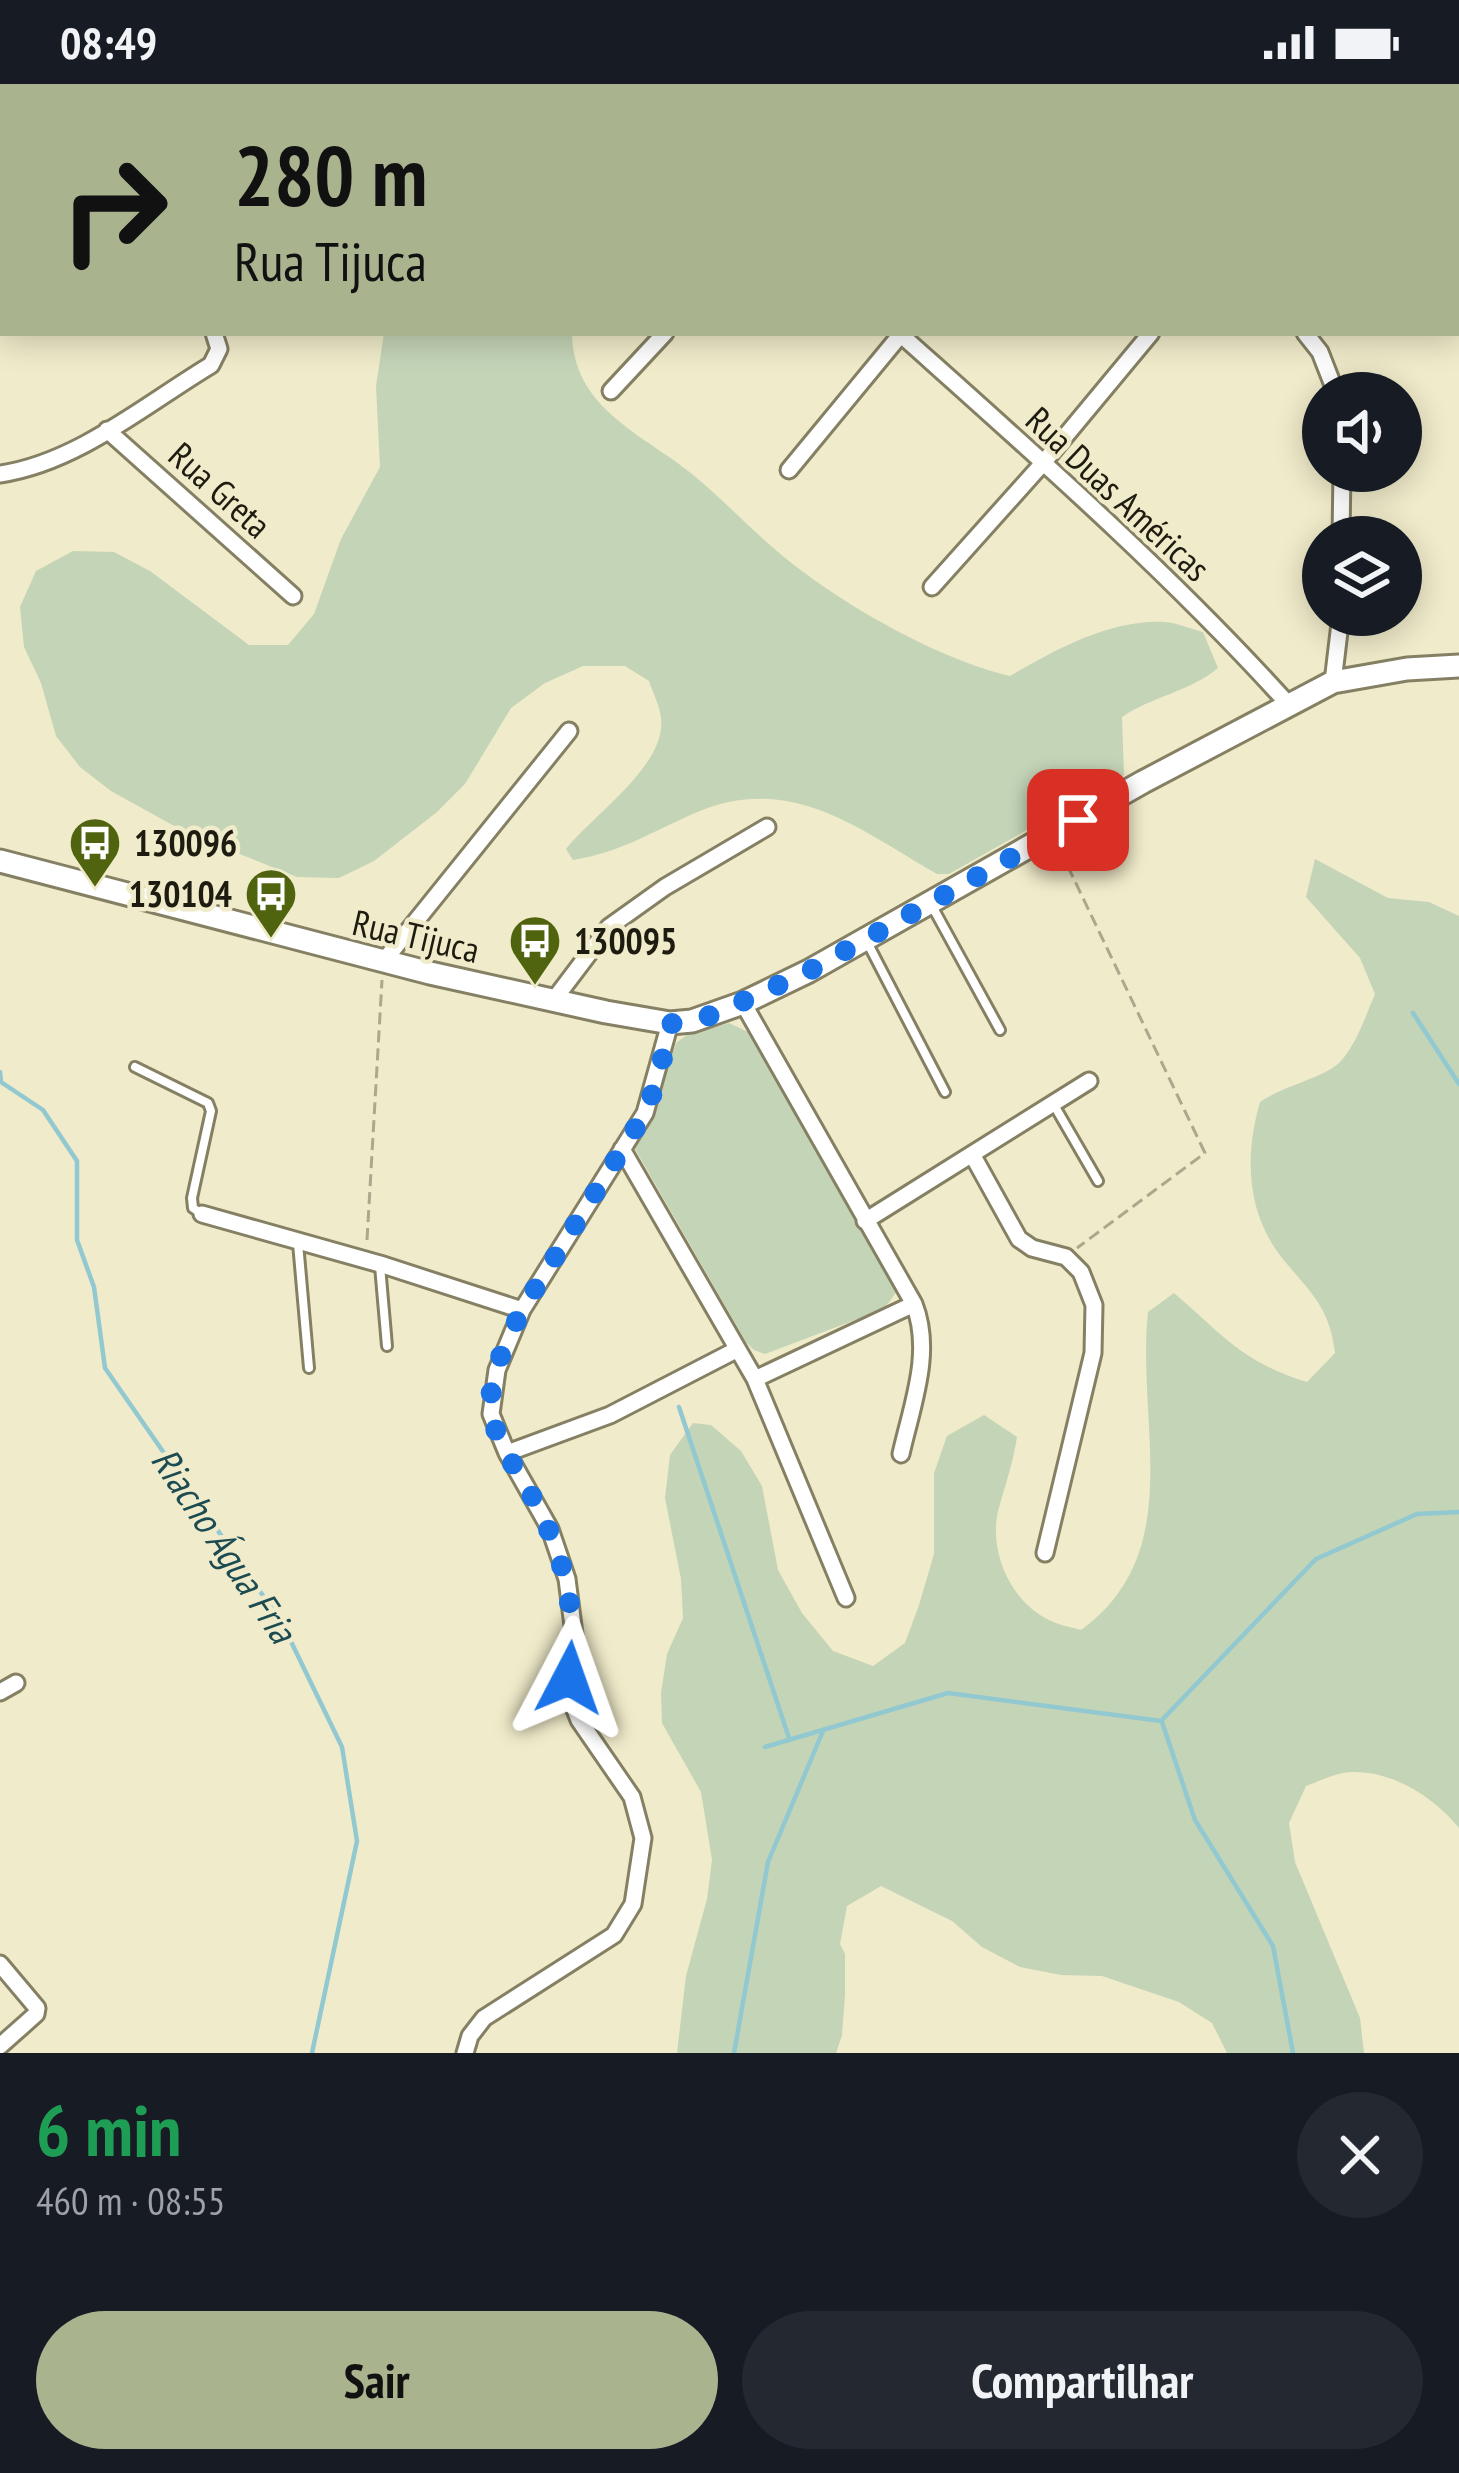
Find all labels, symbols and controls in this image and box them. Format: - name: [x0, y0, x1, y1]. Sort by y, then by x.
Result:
- text: 08:49: [60, 13, 157, 71]
- text: 280 m: [234, 120, 427, 229]
- icon: right: [36, 132, 192, 288]
- text: Rua Tijuca: [234, 226, 427, 296]
- map controls: [1302, 372, 1422, 636]
- button: sound: [1302, 372, 1422, 492]
- street label: Rua Duas Américas: [1016, 396, 1220, 591]
- street label: Rua Greta: [159, 431, 281, 548]
- button: layers: [1302, 516, 1422, 636]
- pin: [1027, 769, 1129, 871]
- icon: arrive: [1045, 787, 1111, 853]
- bus stop icon: 130096: [67, 815, 123, 889]
- place label: 130096: [134, 819, 237, 866]
- bus stop icon: 130104: [243, 866, 299, 940]
- place label: 130104: [129, 870, 232, 917]
- street label: Rua Tijuca: [348, 898, 484, 973]
- bus stop icon: 130095: [507, 913, 563, 987]
- place label: 130095: [574, 917, 677, 964]
- water label: Riacho Água Fria: [141, 1437, 310, 1654]
- position arrow: [506, 1615, 632, 1741]
- text: 6 min: [36, 2083, 181, 2176]
- button: close: [1297, 2092, 1423, 2218]
- text: 460 m · 08:55: [36, 2175, 225, 2226]
- button: Sair: [36, 2311, 718, 2449]
- button: Compartilhar: [742, 2311, 1423, 2449]

